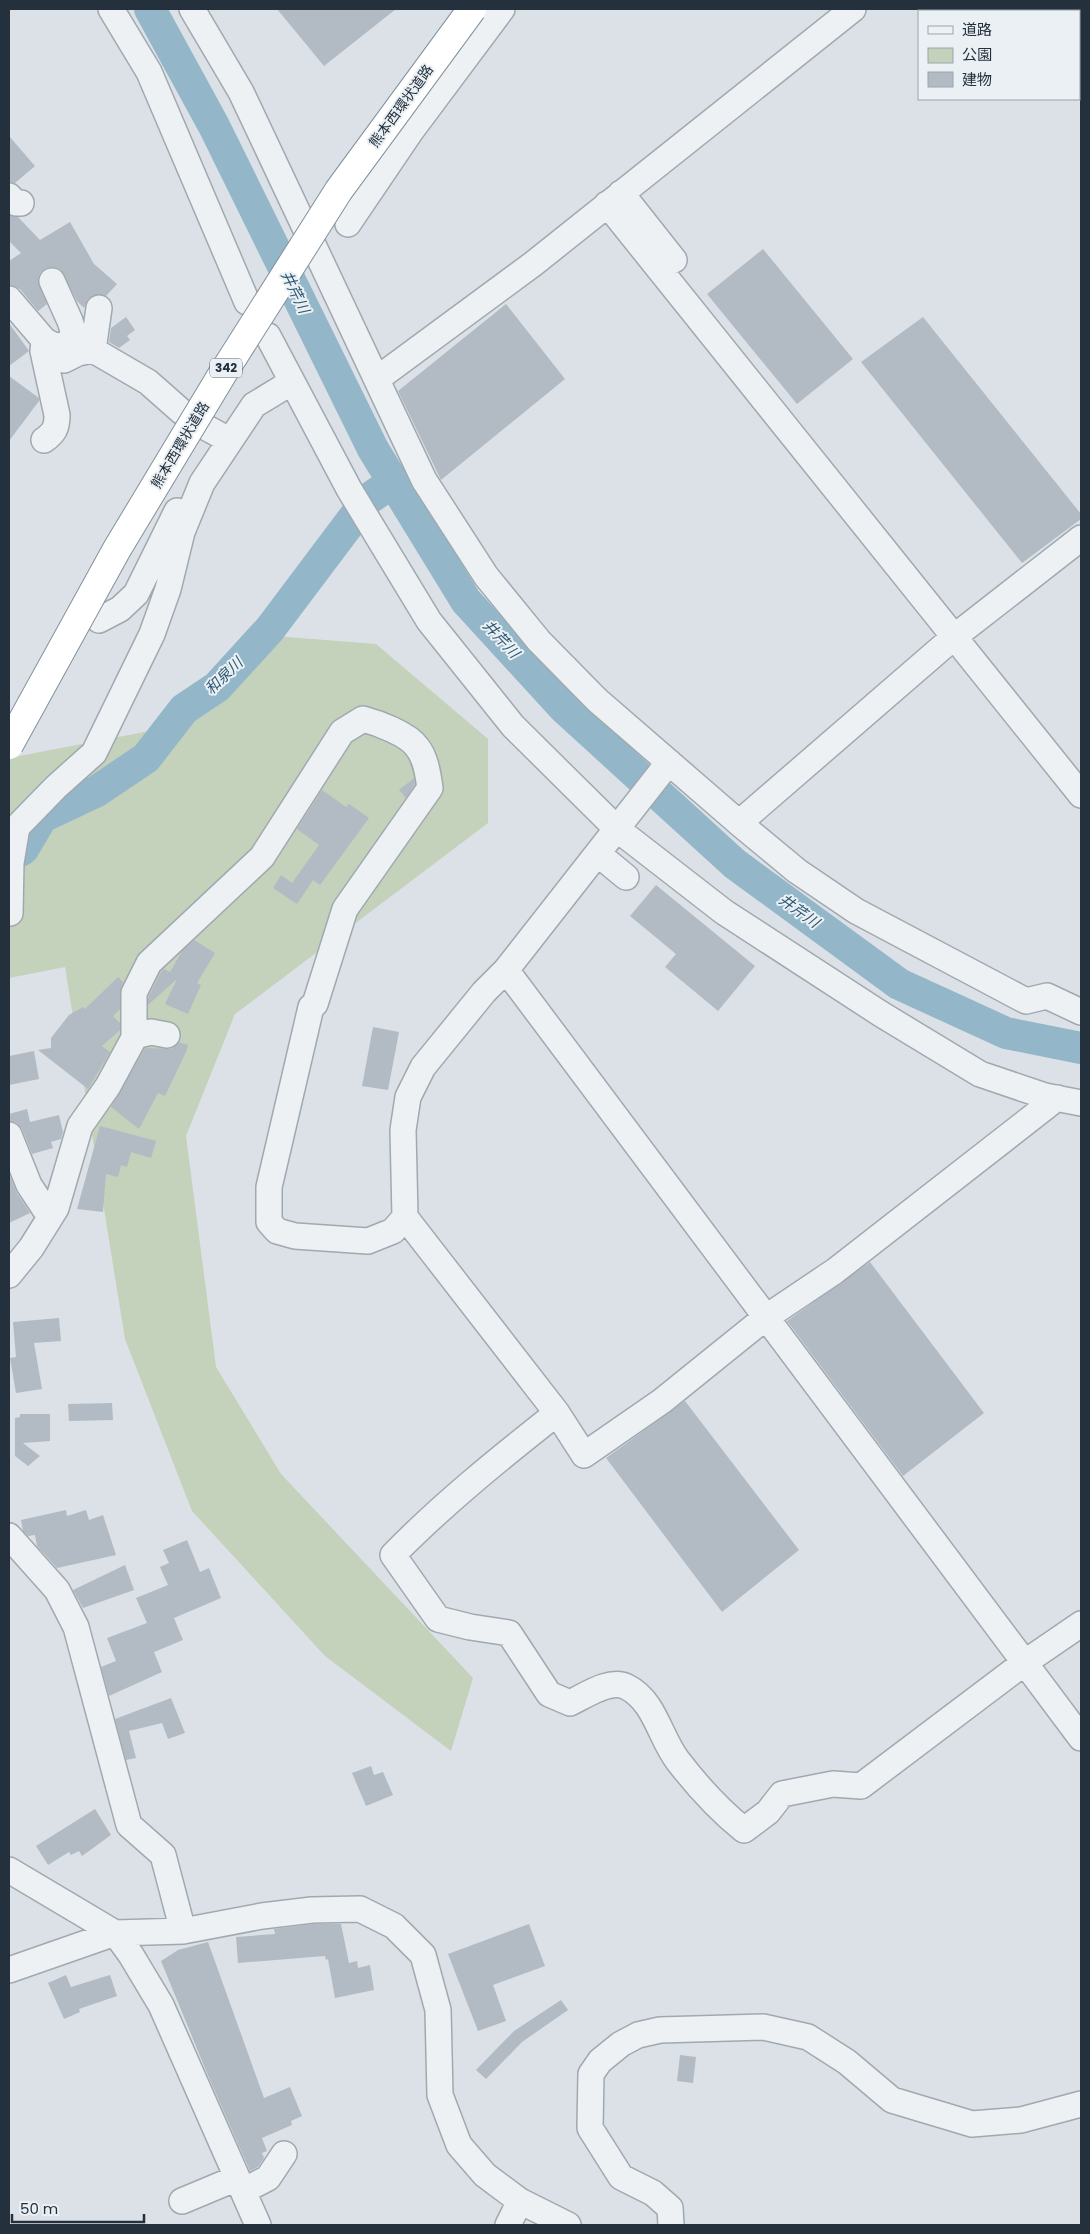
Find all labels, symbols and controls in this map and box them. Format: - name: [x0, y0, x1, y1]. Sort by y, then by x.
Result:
- legend: [918, 10, 1080, 100]
- text: 道路: [962, 19, 992, 40]
- text: 公園: [962, 44, 992, 65]
- street label: 熊本西環状道路: [364, 60, 438, 152]
- text: 建物: [962, 69, 992, 90]
- water label: 井芹川: [276, 267, 316, 318]
- road number: 342: [210, 358, 242, 378]
- street label: 熊本西環状道路: [146, 398, 214, 492]
- water label: 井芹川: [478, 615, 526, 664]
- water label: 和泉川: [200, 651, 249, 699]
- water label: 井芹川: [775, 889, 825, 933]
- scale bar: [12, 2192, 145, 2224]
- text: 50 m: [20, 2198, 58, 2219]

